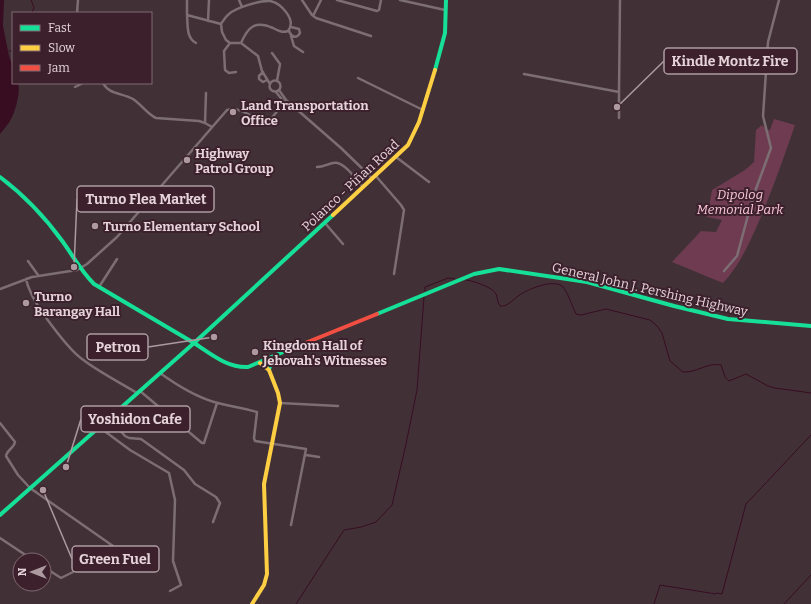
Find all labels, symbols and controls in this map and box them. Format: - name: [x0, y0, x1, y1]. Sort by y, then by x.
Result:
- legend: [12, 12, 152, 84]
- text: Fast: [48, 21, 72, 35]
- text: Slow: [48, 41, 75, 55]
- callout: Kindle Montz Fire: [664, 48, 797, 74]
- text: Kindle Montz Fire: [672, 53, 789, 70]
- text: Jam: [47, 61, 70, 75]
- place label: Land Transportation Office: [241, 98, 369, 128]
- marker: Land Transportation Office: [228, 107, 238, 117]
- street label: Polanco - Piñan Road: [299, 136, 402, 234]
- place label: Highway Patrol Group: [195, 146, 274, 176]
- marker: Highway Patrol Group: [182, 155, 192, 165]
- callout: Turno Flea Market: [77, 186, 214, 212]
- park label: Dipolog Memorial Park: [697, 187, 784, 217]
- text: Turno Flea Market: [86, 191, 207, 208]
- place label: Turno Elementary School: [103, 219, 260, 234]
- marker: Turno Elementary School: [90, 221, 100, 231]
- street label: General John J. Pershing Highway: [551, 260, 749, 319]
- place label: Turno Barangay Hall: [34, 289, 120, 319]
- marker: Turno Barangay Hall: [21, 298, 31, 308]
- callout: Petron: [87, 334, 148, 360]
- place label: Kingdom Hall of Jehovah's Witnesses: [262, 338, 387, 368]
- text: Petron: [95, 339, 141, 356]
- marker: Kingdom Hall of Jehovah's Witnesses: [250, 347, 260, 357]
- callout: Yoshidon Cafe: [81, 406, 190, 432]
- text: Yoshidon Cafe: [88, 411, 182, 428]
- callout: Green Fuel: [72, 546, 159, 572]
- text: Green Fuel: [79, 551, 152, 568]
- north arrow: [12, 552, 52, 592]
- text: N: [16, 567, 29, 576]

